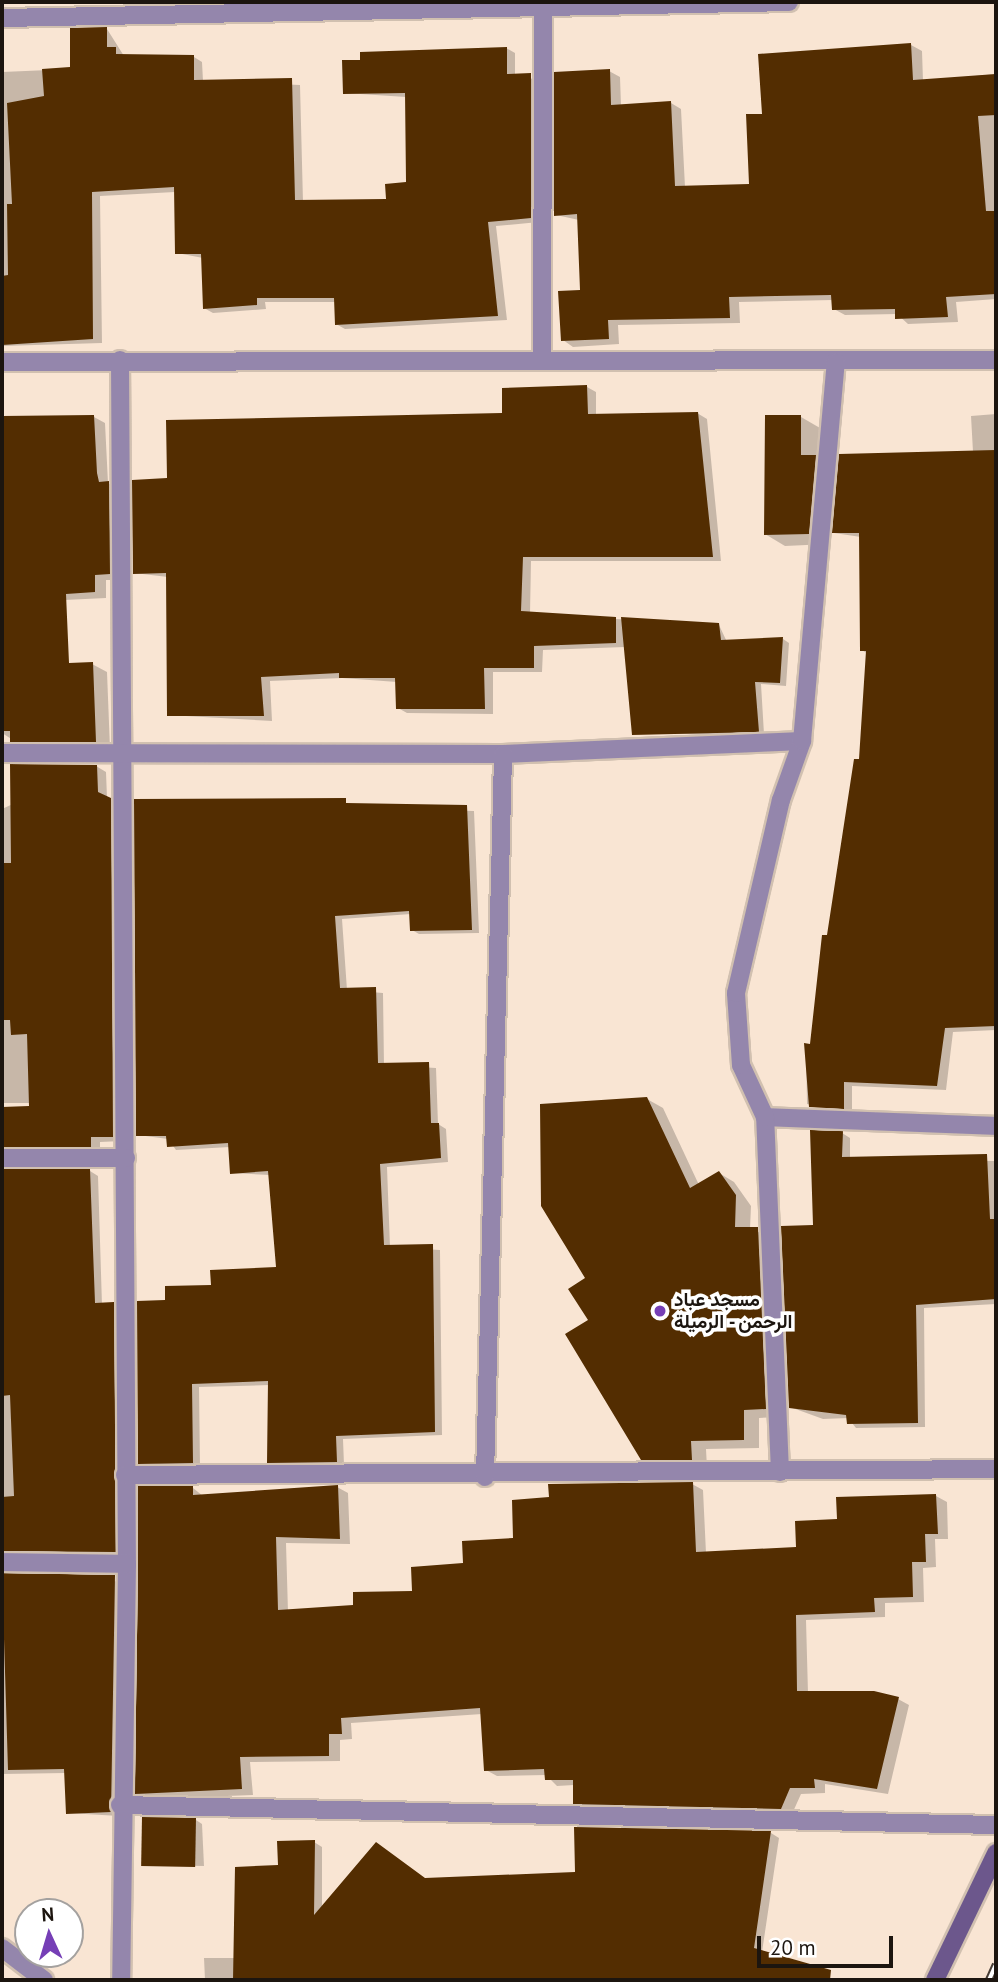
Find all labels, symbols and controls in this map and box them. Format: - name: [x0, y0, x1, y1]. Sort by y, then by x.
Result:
- place label: مسجد عباد الرحمن - الرميلة: [674, 1289, 795, 1333]
- marker: مسجد عباد الرحمن - الرميلة: [652, 1303, 668, 1319]
- north arrow: [14, 1898, 84, 1968]
- text: N: [41, 1902, 55, 1926]
- scale bar: [760, 1923, 897, 1967]
- text: 20 m: [770, 1934, 816, 1961]

